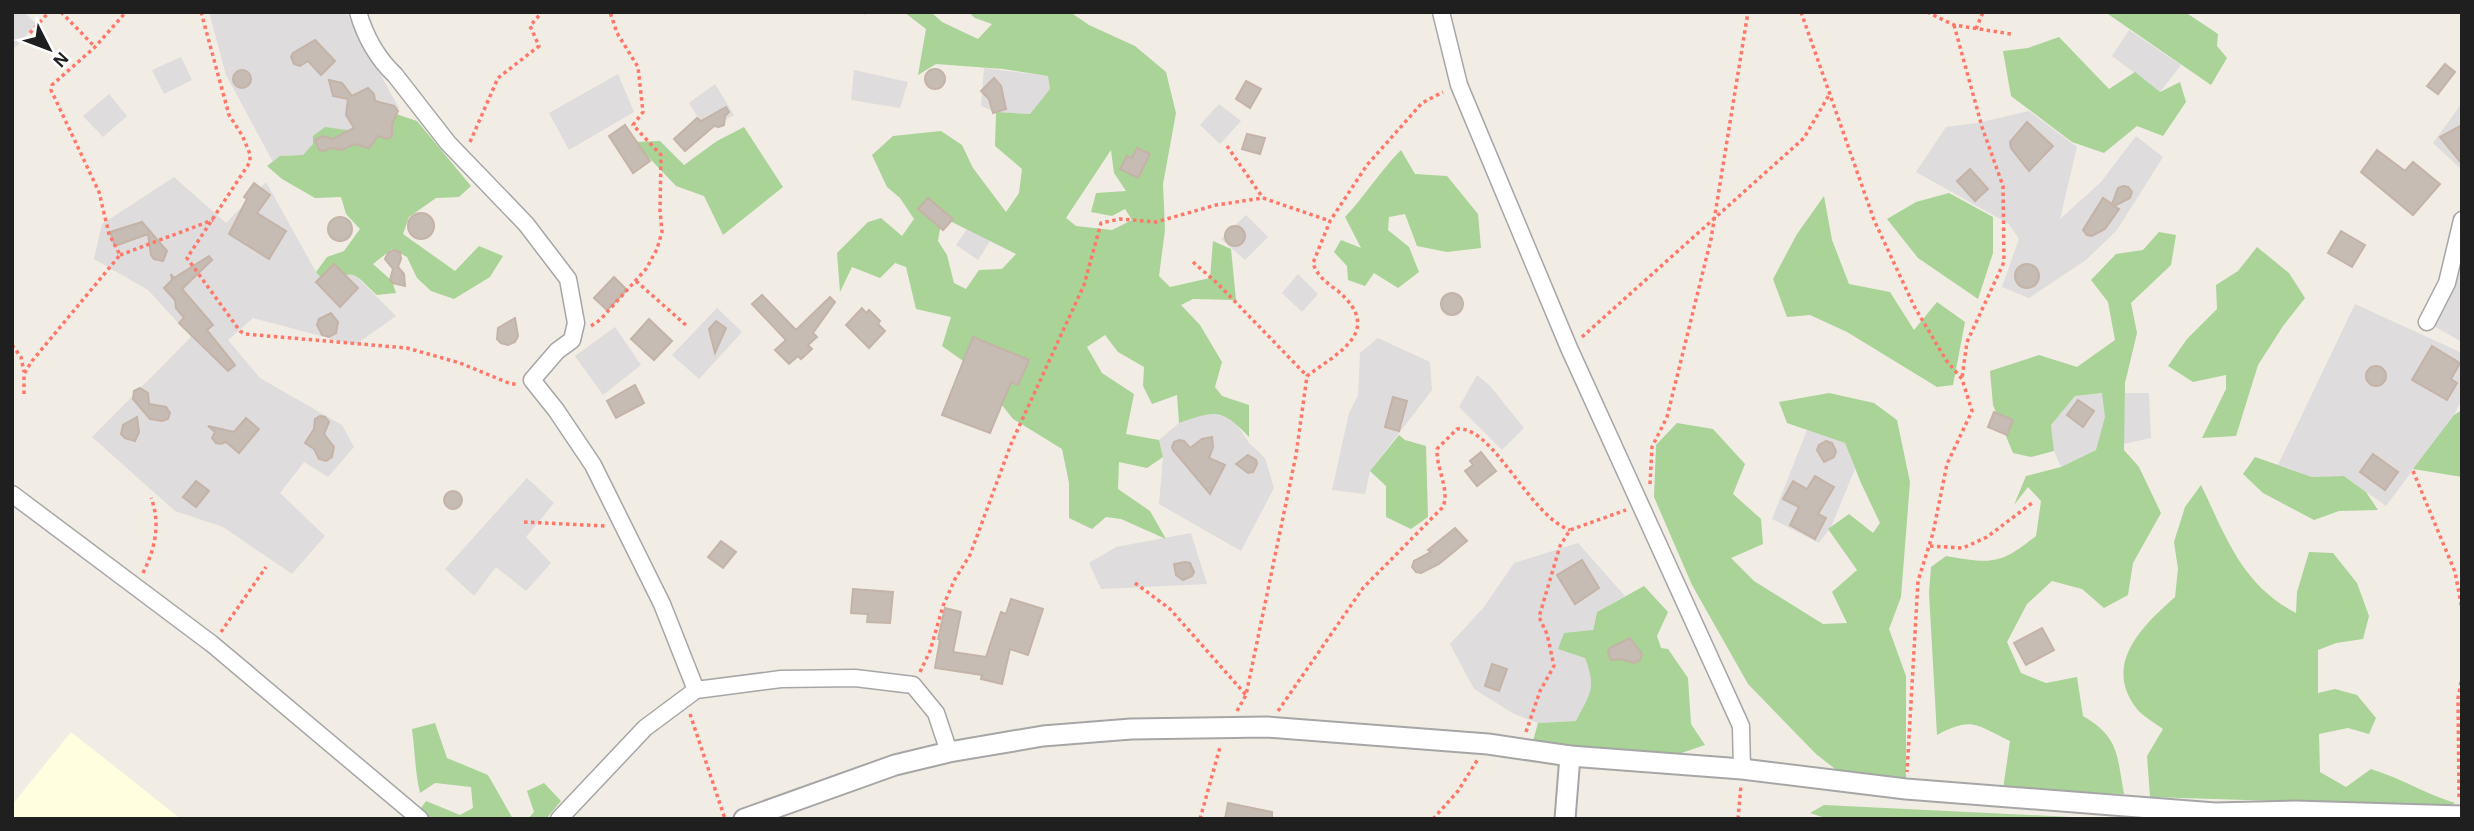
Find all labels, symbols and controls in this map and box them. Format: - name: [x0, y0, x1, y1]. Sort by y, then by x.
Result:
- north arrow: [14, 14, 84, 84]
- text: N: [49, 48, 72, 71]

